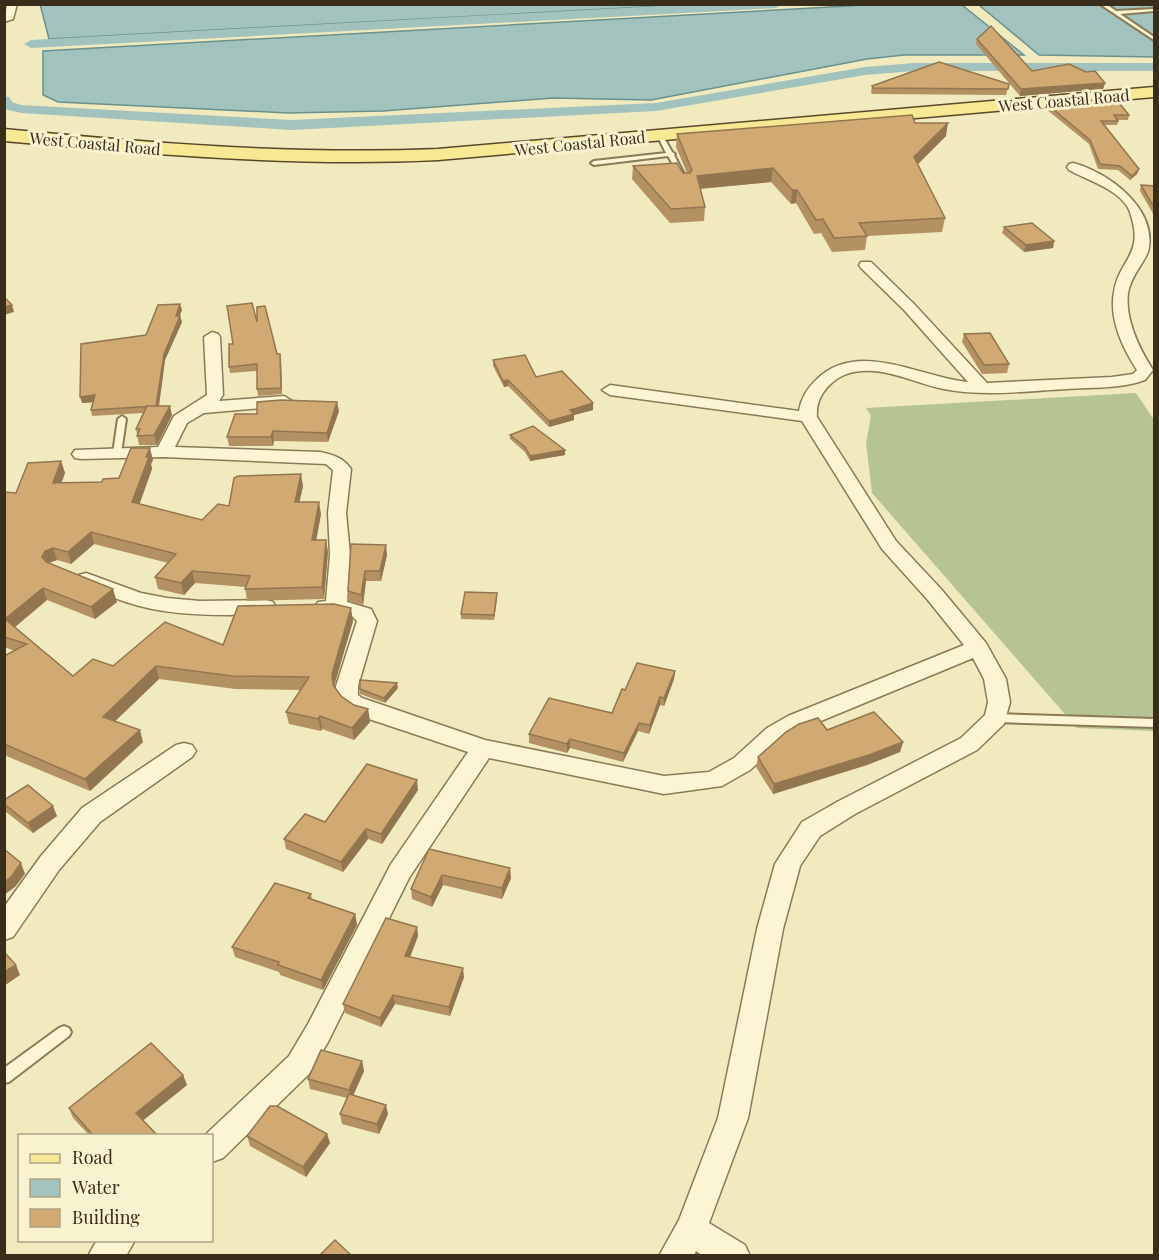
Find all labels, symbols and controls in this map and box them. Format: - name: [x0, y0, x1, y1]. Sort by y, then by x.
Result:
- street label: West Coastal Road: [997, 84, 1130, 116]
- street label: West Coastal Road: [513, 126, 646, 160]
- street label: West Coastal Road: [28, 127, 161, 159]
- legend: [18, 1134, 213, 1242]
- text: Road: [72, 1145, 113, 1169]
- text: Water: [71, 1175, 120, 1199]
- text: Building: [72, 1205, 140, 1229]

